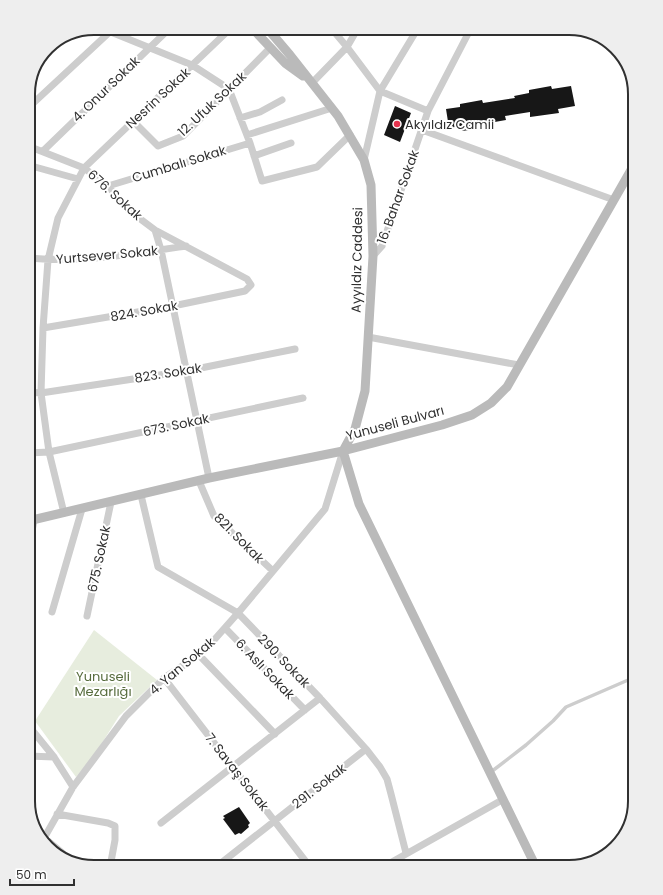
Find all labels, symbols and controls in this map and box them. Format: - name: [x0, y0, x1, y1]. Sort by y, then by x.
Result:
- street label: 4. Onur Sokak: [68, 51, 144, 126]
- street label: Nesrin Sokak: [122, 63, 195, 133]
- street label: 12. Ufuk Sokak: [174, 67, 251, 141]
- place label: Akyıldız Camii: [405, 115, 494, 134]
- marker: Akyıldız Camii: [392, 119, 402, 129]
- street label: Cumbalı Sokak: [130, 141, 229, 187]
- street label: 16. Bahar Sokak: [372, 147, 424, 247]
- street label: 676. Sokak: [83, 165, 147, 225]
- street label: Ayyıldız Caddesi: [347, 207, 367, 313]
- street label: Yurtsever Sokak: [55, 241, 159, 269]
- street label: 824. Sokak: [109, 296, 180, 326]
- street label: 823. Sokak: [133, 358, 203, 388]
- street label: Yunuseli Bulvarı: [344, 401, 446, 445]
- street label: 673. Sokak: [141, 409, 211, 441]
- street label: 821. Sokak: [210, 509, 269, 568]
- street label: 675. Sokak: [83, 524, 115, 594]
- street label: 290. Sokak: [253, 630, 315, 692]
- street label: 4. Yan Sokak: [145, 633, 219, 699]
- street label: 6. Aslı Sokak: [231, 634, 299, 704]
- park label: Yunuseli Mezarlığı: [74, 667, 132, 701]
- street label: 7. Savaş Sokak: [201, 729, 274, 815]
- street label: 291. Sokak: [288, 759, 350, 813]
- scale bar: [10, 861, 74, 887]
- text: 50 m: [16, 866, 47, 883]

